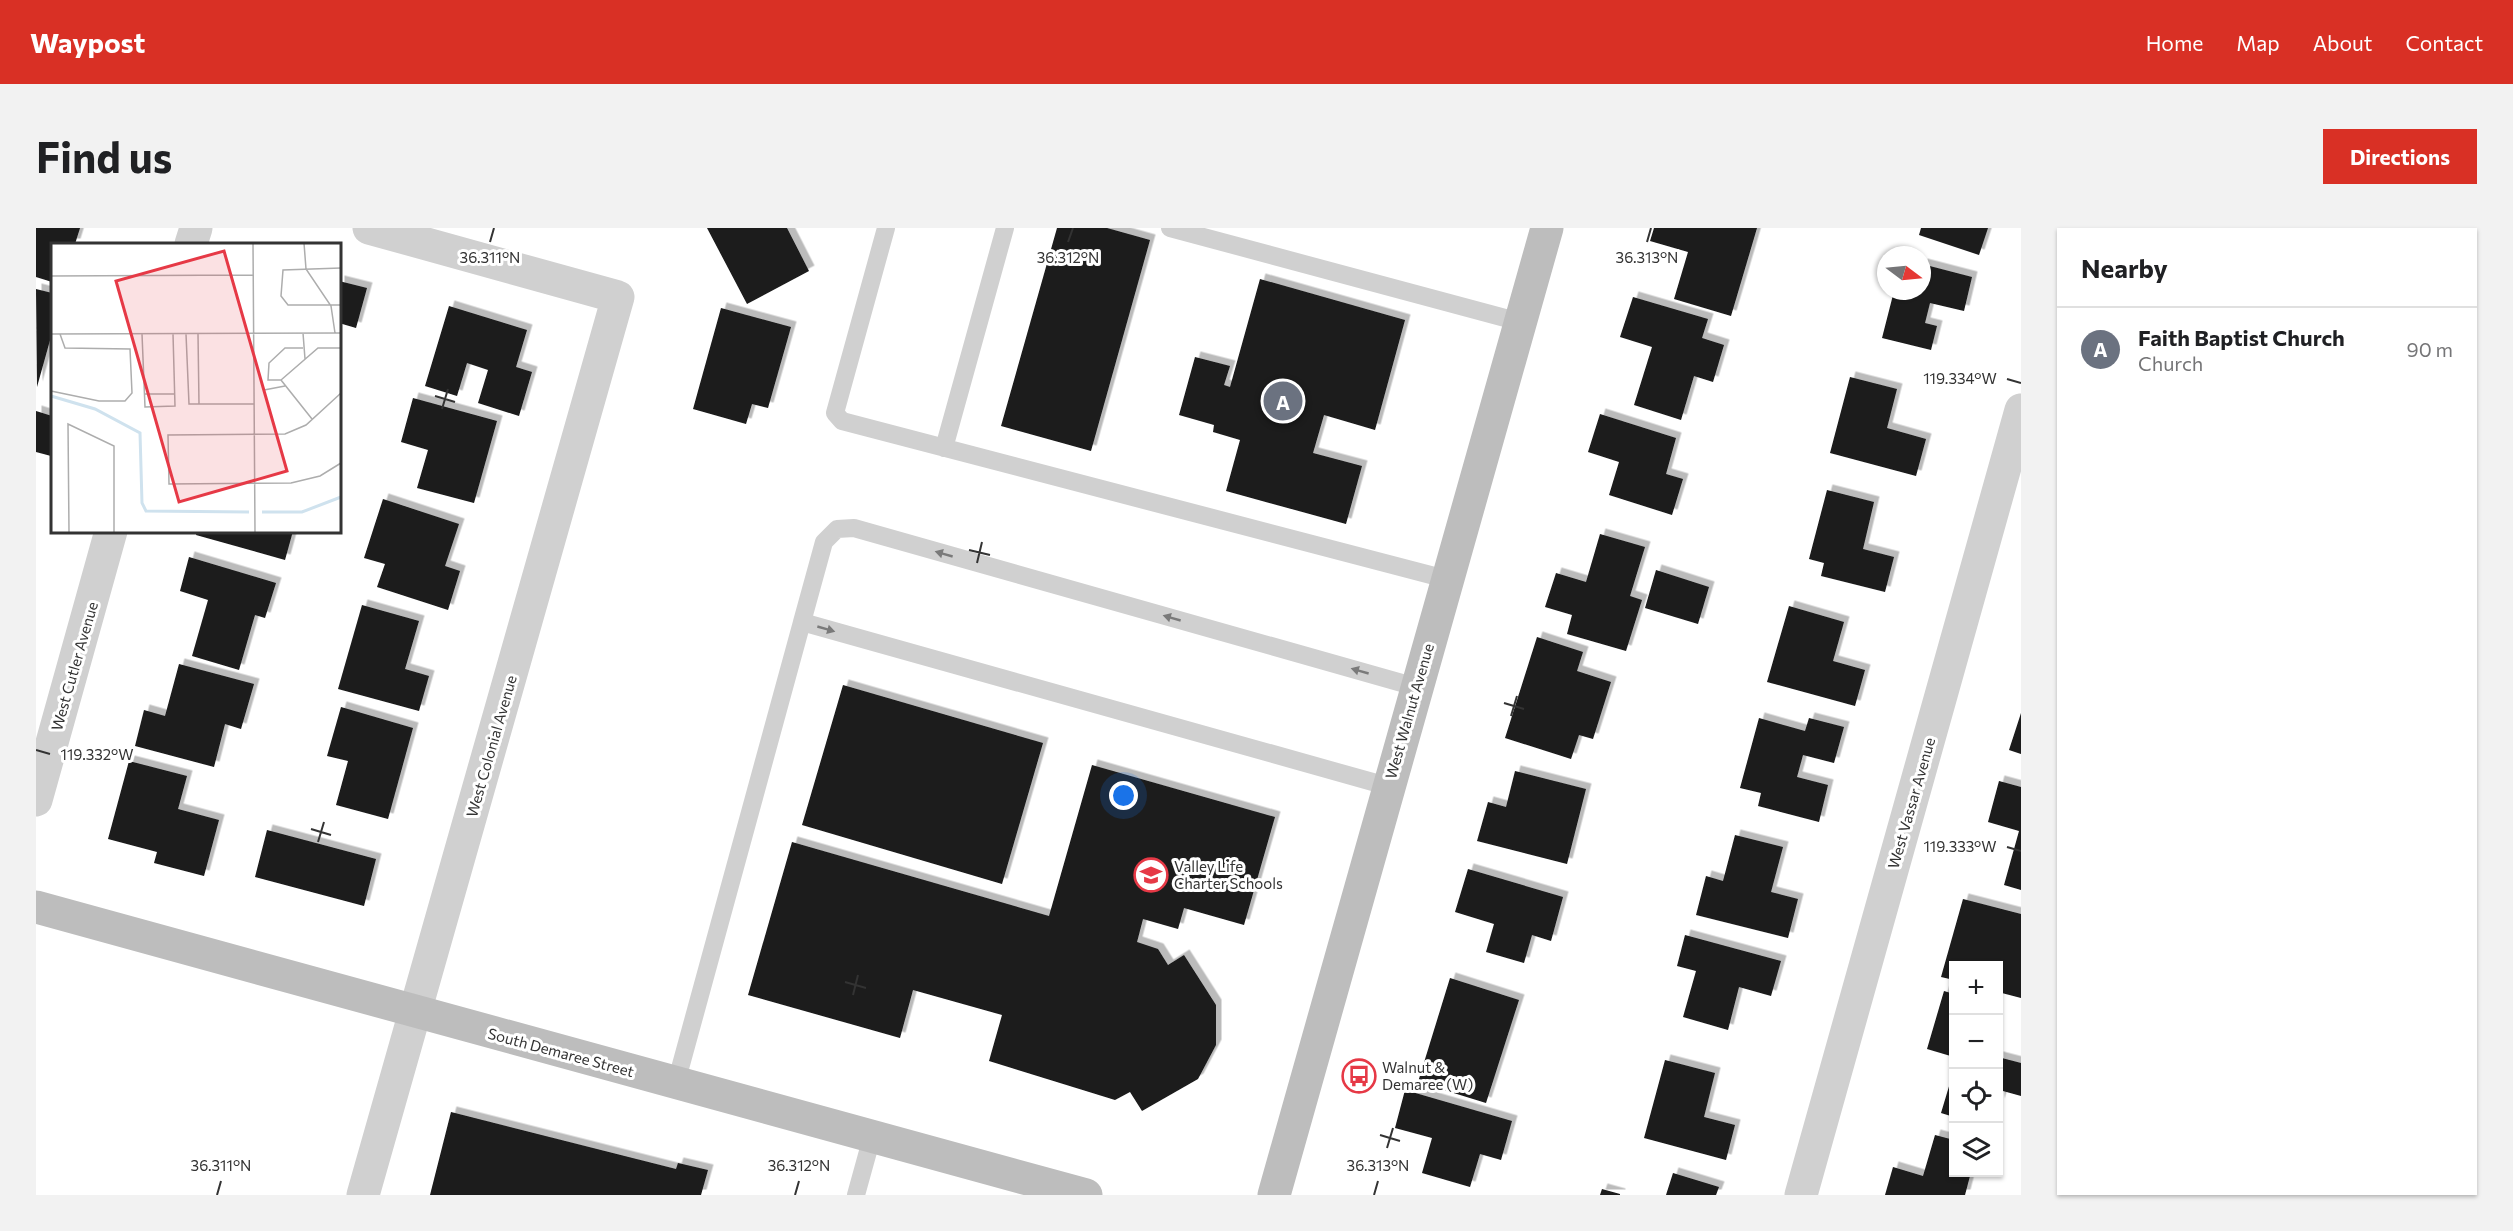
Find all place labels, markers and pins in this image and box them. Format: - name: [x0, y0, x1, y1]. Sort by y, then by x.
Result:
- pin: A: [1264, 378, 1302, 423]
- school or university icon: Valley Life Charter Schools: [1133, 857, 1169, 893]
- place label: Valley Life Charter Schools: [1174, 857, 1283, 892]
- bus stop icon: Walnut & Demaree (W): [1341, 1058, 1377, 1094]
- place label: Walnut & Demaree (W): [1382, 1058, 1473, 1093]

